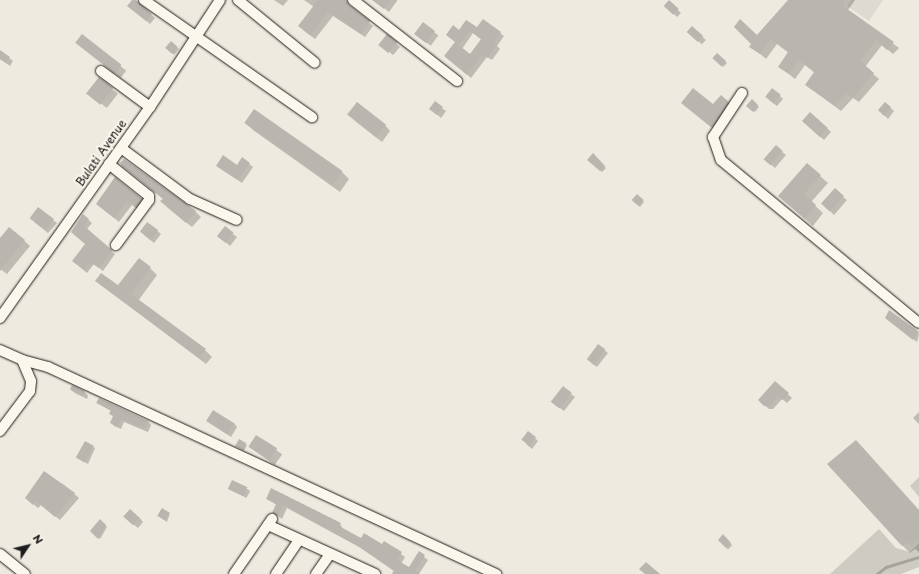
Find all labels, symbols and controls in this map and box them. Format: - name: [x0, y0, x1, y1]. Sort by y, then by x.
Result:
- street label: Bulati Avenue: [72, 116, 130, 190]
- north arrow: [8, 526, 48, 566]
- text: N: [29, 530, 48, 547]

